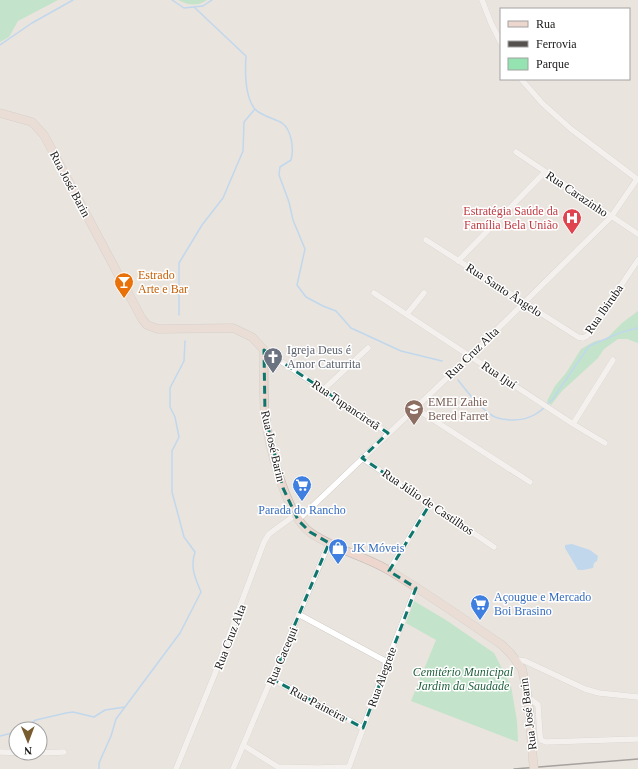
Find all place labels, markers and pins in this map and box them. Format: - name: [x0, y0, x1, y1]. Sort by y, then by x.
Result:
- place label: Estratégia Saúde da Família Bela União: [463, 204, 559, 232]
- hospital icon: Estratégia Saúde da Família Bela União: [561, 207, 583, 235]
- place label: Estrado Arte e Bar: [138, 268, 188, 296]
- bar icon: Estrado Arte e Bar: [113, 271, 135, 299]
- place label: Igreja Deus é Amor Caturrita: [287, 343, 361, 371]
- church icon: Igreja Deus é Amor Caturrita: [262, 346, 284, 374]
- place label: EMEI Zahie Bered Farret: [428, 395, 489, 423]
- school or university icon: EMEI Zahie Bered Farret: [403, 398, 425, 426]
- supermarket icon: Parada do Rancho: [291, 474, 313, 502]
- place label: Parada do Rancho: [258, 503, 346, 517]
- shop icon: JK Móveis: [327, 537, 349, 565]
- place label: JK Móveis: [352, 541, 405, 555]
- place label: Açougue e Mercado Boi Brasino: [494, 590, 591, 618]
- supermarket icon: Açougue e Mercado Boi Brasino: [469, 593, 491, 621]

